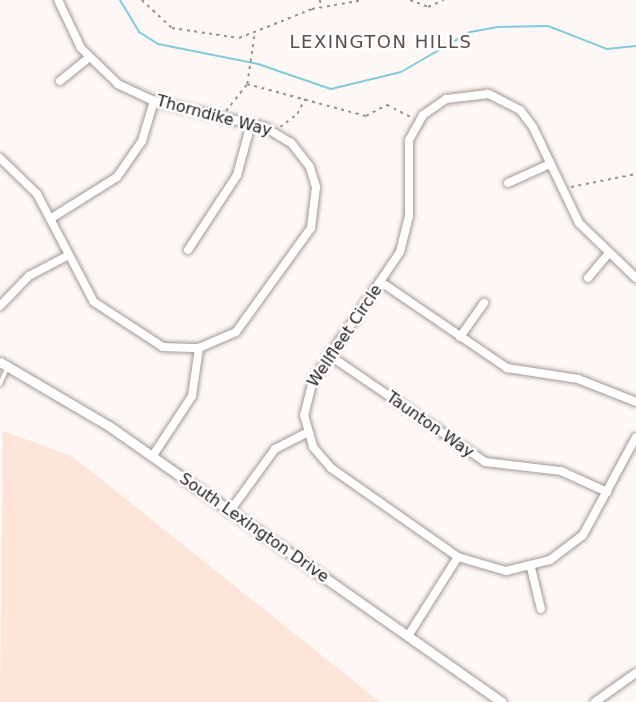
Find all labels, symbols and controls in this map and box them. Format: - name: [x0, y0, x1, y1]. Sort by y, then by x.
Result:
- district label: LEXINGTON HILLS: [290, 31, 472, 53]
- street label: Thorndike Way: [154, 91, 274, 141]
- street label: Wellfleet Circle: [304, 281, 386, 391]
- street label: Taunton Way: [382, 388, 478, 462]
- street label: South Lexington Drive: [176, 469, 332, 587]

